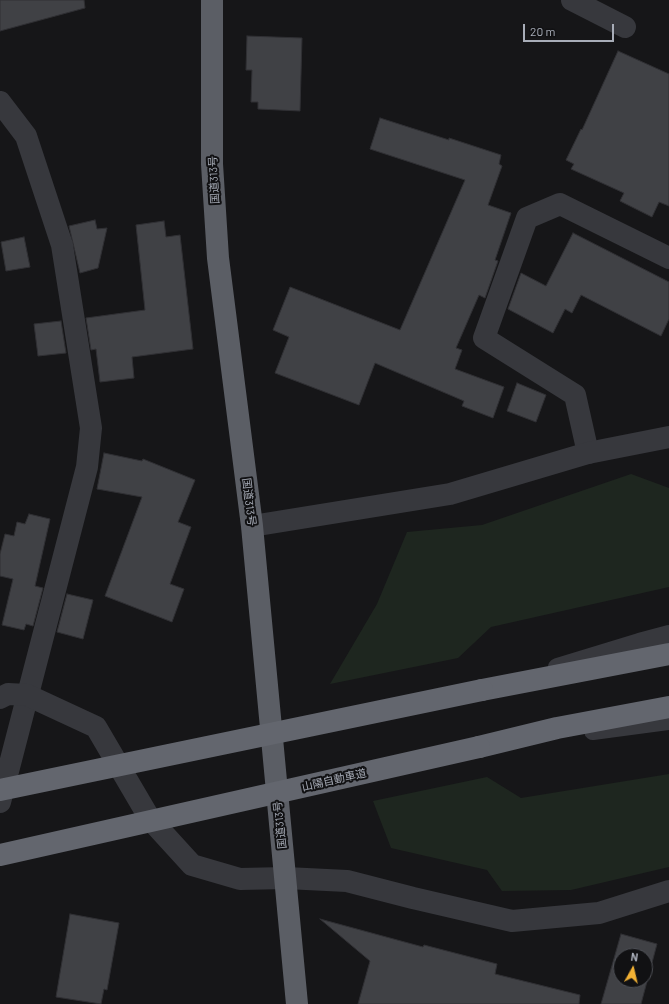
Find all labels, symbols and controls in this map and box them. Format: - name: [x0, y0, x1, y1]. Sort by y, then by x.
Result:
- scale bar: [525, 16, 616, 42]
- text: 20 m: [530, 24, 556, 38]
- street label: 国道313号: [206, 156, 222, 204]
- street label: 国道313号: [240, 477, 258, 527]
- street label: 山陽自動車道: [300, 766, 368, 794]
- street label: 国道313号: [271, 800, 289, 850]
- north arrow: [613, 948, 653, 988]
- text: N: [630, 950, 639, 964]

